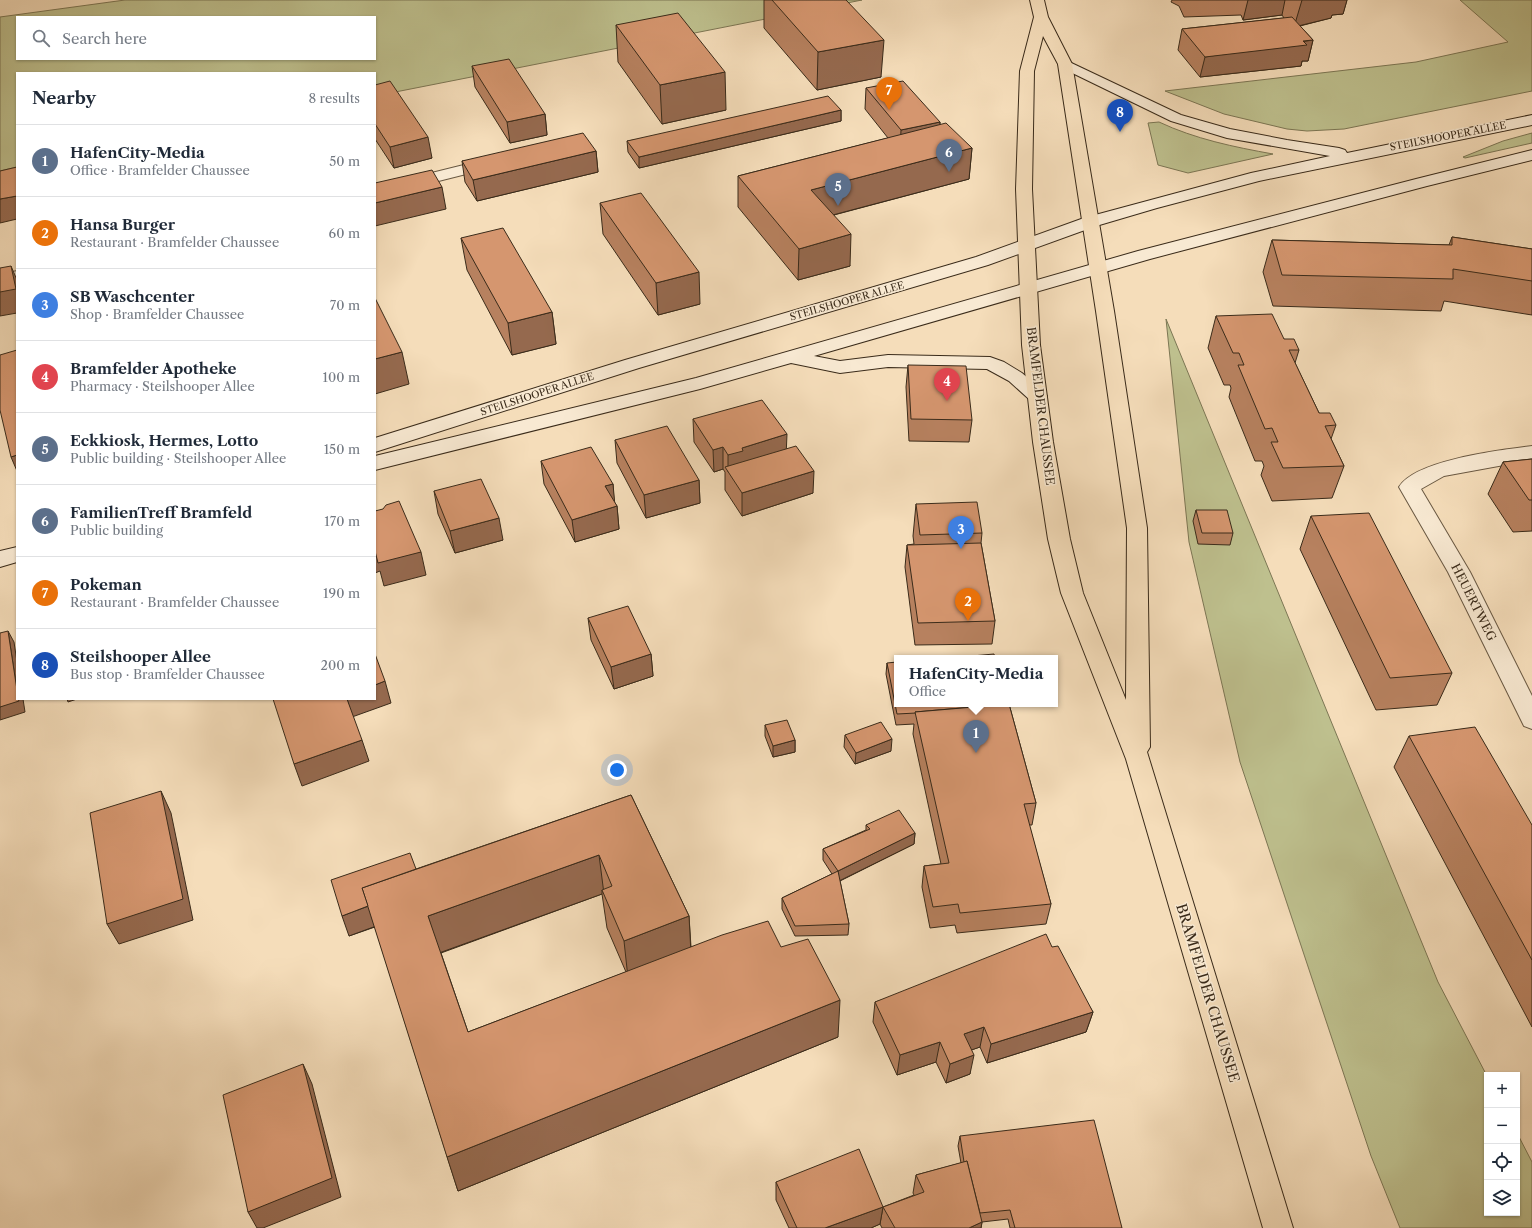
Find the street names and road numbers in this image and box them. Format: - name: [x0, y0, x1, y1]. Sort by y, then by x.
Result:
- street label: STEILSHOOPER ALLEE: [1389, 118, 1508, 154]
- street label: STEILSHOOPER ALLEE: [788, 278, 906, 324]
- street label: BRAMFELDER CHAUSSEE: [1024, 326, 1058, 486]
- street label: STEILSHOOPER ALLEE: [479, 369, 595, 419]
- street label: HEUERTWEG: [1448, 561, 1500, 643]
- street label: BRAMFELDER CHAUSSEE: [1172, 901, 1244, 1085]

